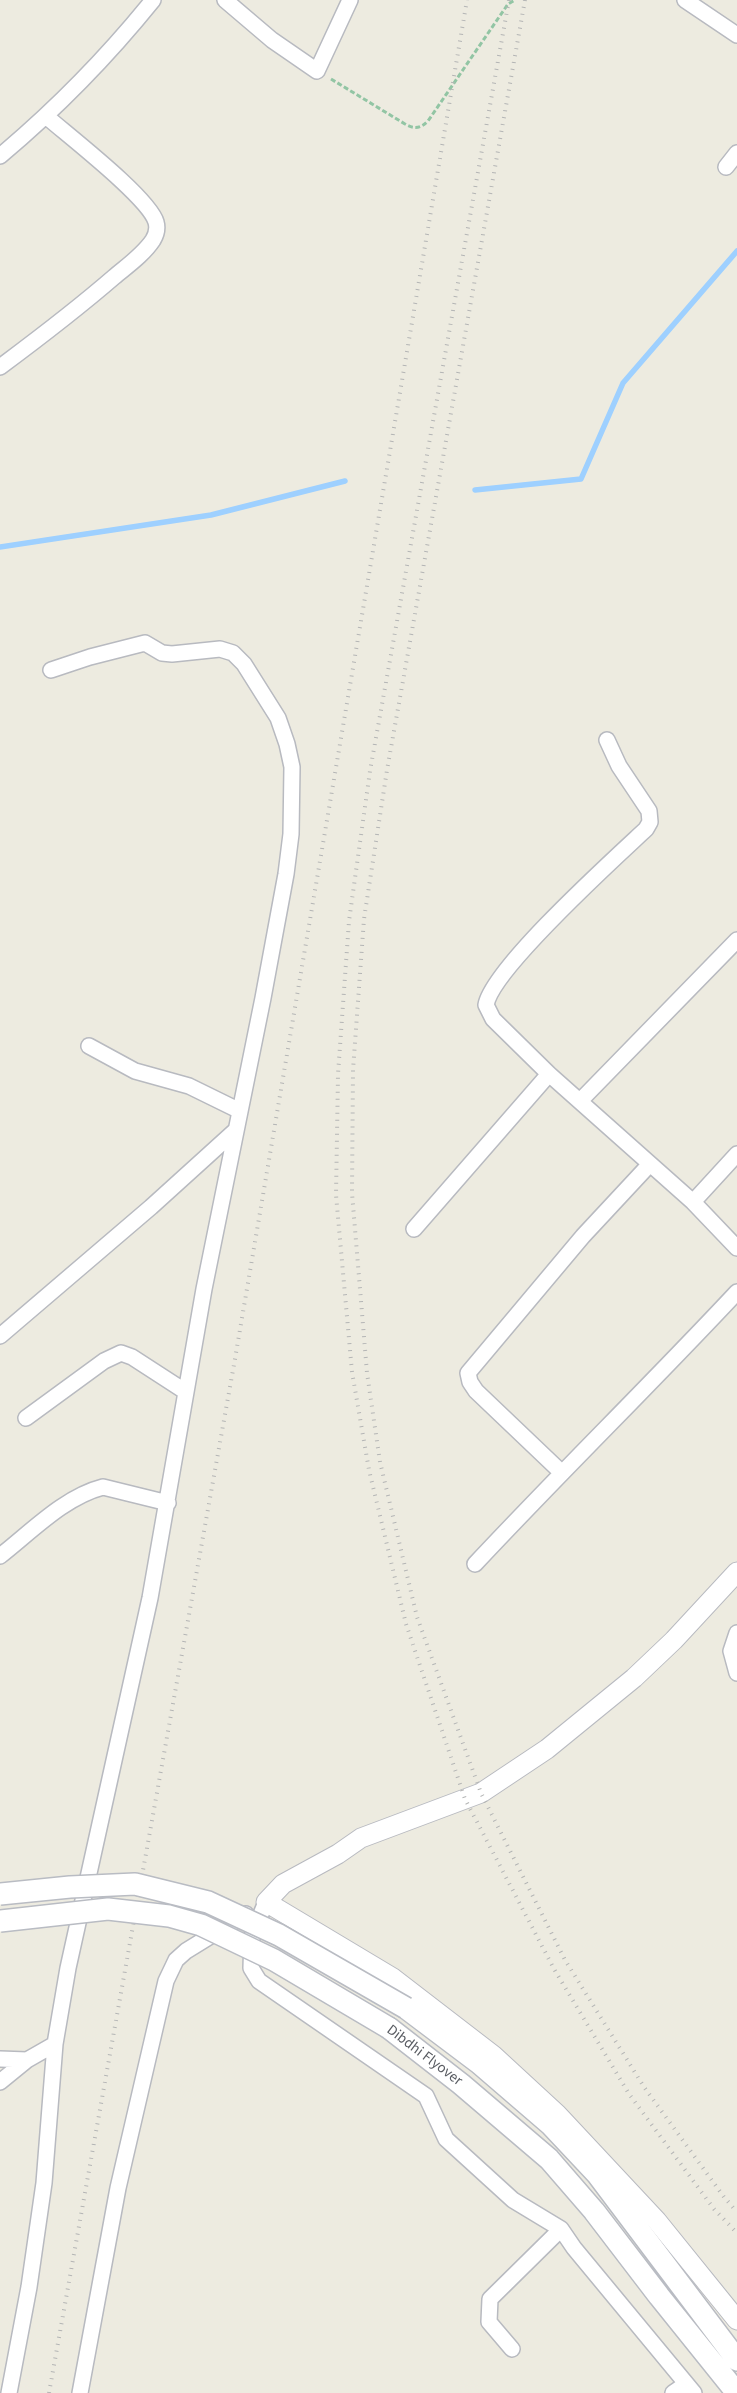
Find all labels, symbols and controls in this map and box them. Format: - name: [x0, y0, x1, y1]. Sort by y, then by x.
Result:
- street label: Dibdhi Flyover: [383, 2022, 465, 2090]

